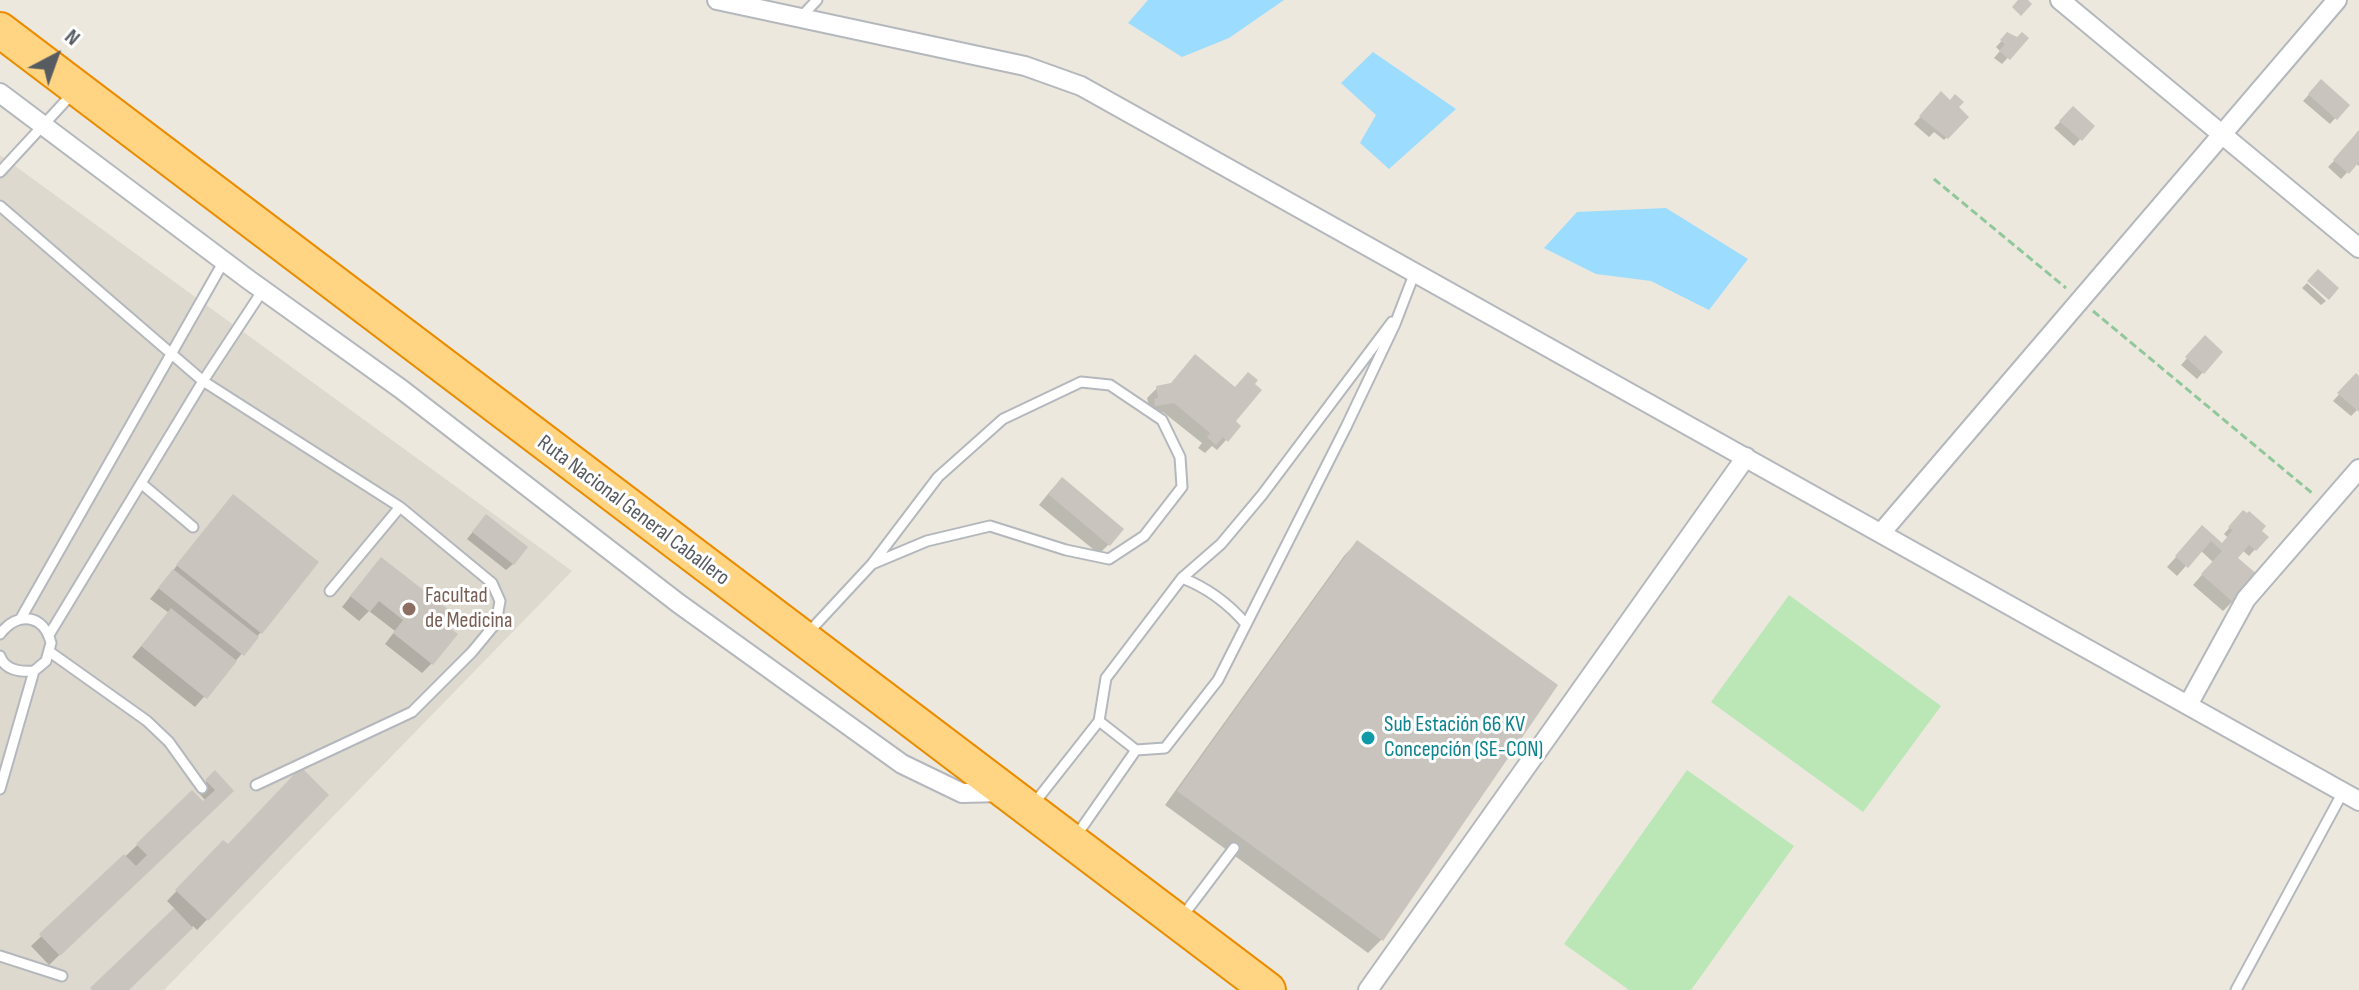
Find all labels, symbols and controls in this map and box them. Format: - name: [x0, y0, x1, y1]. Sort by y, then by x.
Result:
- north arrow: [16, 16, 96, 96]
- text: N: [59, 23, 85, 52]
- street label: Ruta Nacional General Caballero: [532, 430, 734, 592]
- place label: Facultad de Medicina: [425, 583, 512, 634]
- marker: Facultad de Medicina: [400, 600, 418, 618]
- place label: Sub Estación 66 KV Concepción (SE-CON): [1384, 712, 1543, 764]
- marker: Sub Estación 66 KV Concepción (SE-CON): [1359, 729, 1377, 747]

